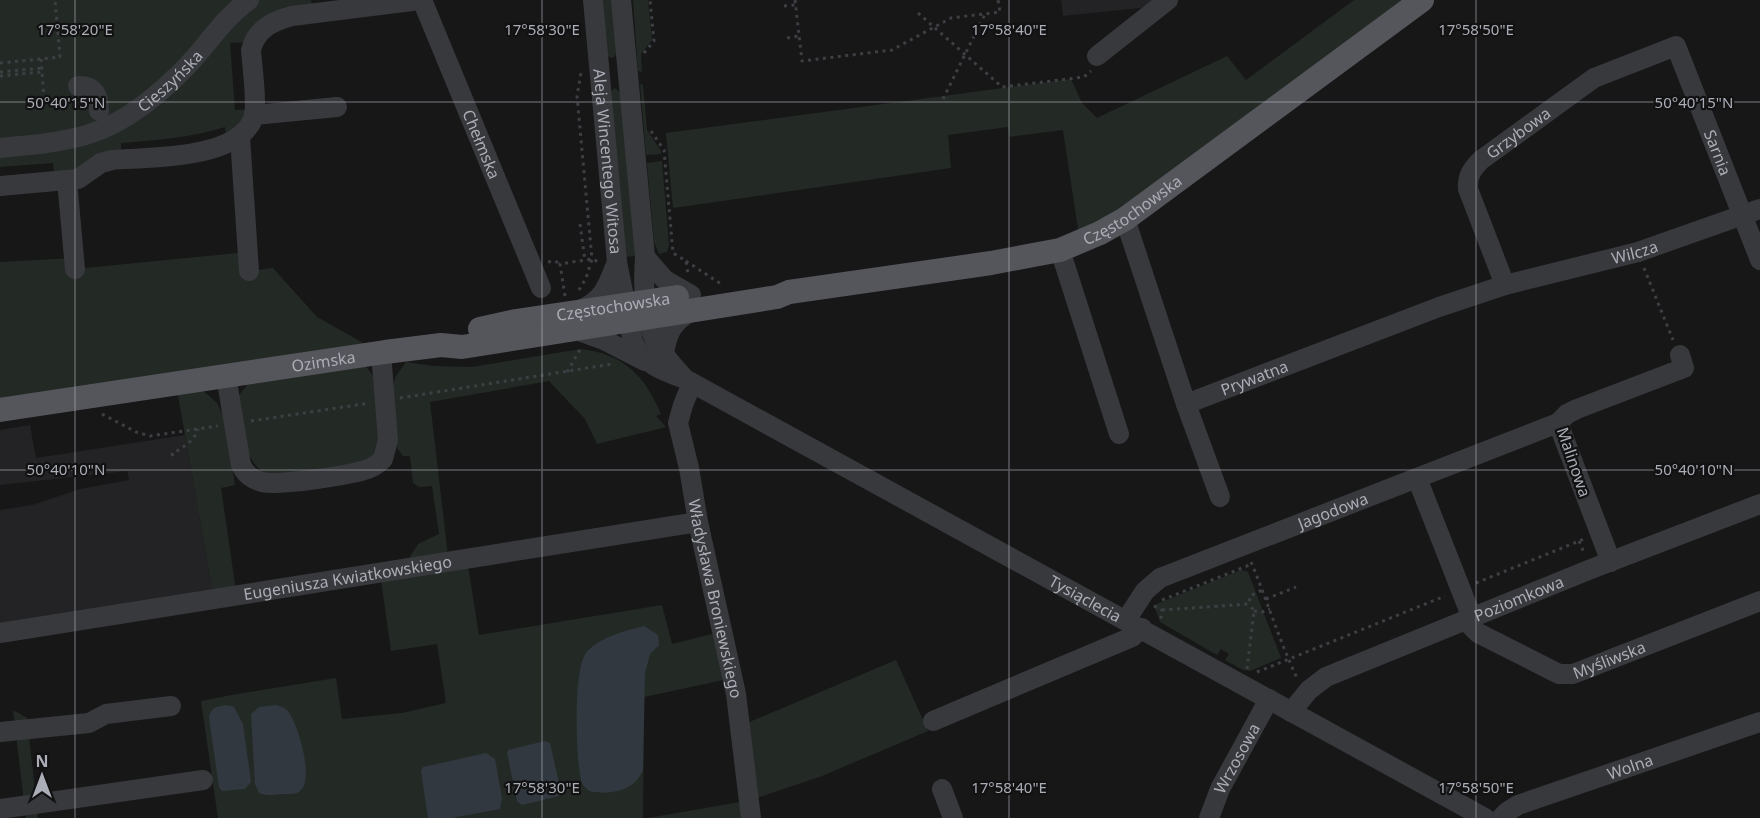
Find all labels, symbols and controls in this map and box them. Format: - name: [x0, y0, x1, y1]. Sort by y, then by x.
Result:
- text: 17°58'20"E: [37, 19, 113, 39]
- text: 17°58'30"E: [504, 19, 580, 39]
- text: 17°58'40"E: [971, 19, 1047, 39]
- text: 17°58'50"E: [1438, 19, 1514, 39]
- street label: Cieszyńska: [133, 45, 208, 117]
- street label: Aleja Wincentego Witosa: [588, 68, 627, 255]
- text: 50°40'15"N: [27, 92, 105, 112]
- text: 50°40'15"N: [1655, 92, 1733, 112]
- street label: Grzybowa: [1482, 102, 1555, 164]
- street label: Chełmska: [457, 106, 506, 182]
- street label: Sarnia: [1699, 126, 1737, 179]
- street label: Częstochowska: [1079, 170, 1186, 250]
- street label: Wilcza: [1609, 235, 1661, 269]
- street label: Częstochowska: [555, 287, 671, 326]
- street label: Ozimska: [290, 346, 357, 377]
- street label: Prywatna: [1217, 355, 1291, 401]
- street label: Malinowa: [1552, 424, 1596, 500]
- text: 50°40'10"N: [27, 459, 105, 479]
- text: 50°40'10"N: [1655, 459, 1733, 479]
- street label: Jagodowa: [1293, 487, 1371, 535]
- street label: Władysława Broniewskiego: [683, 497, 748, 700]
- street label: Eugeniusza Kwiatkowskiego: [242, 550, 453, 605]
- street label: Tysiąclecia: [1045, 570, 1125, 627]
- street label: Poziomkowa: [1471, 570, 1567, 627]
- street label: Myśliwska: [1570, 636, 1649, 684]
- street label: Wrzosowa: [1209, 719, 1265, 797]
- north arrow: [12, 746, 72, 806]
- street label: Wolna: [1604, 748, 1656, 785]
- text: N: [35, 750, 49, 772]
- text: 17°58'30"E: [504, 777, 580, 797]
- text: 17°58'40"E: [971, 777, 1047, 797]
- text: 17°58'50"E: [1438, 777, 1514, 797]

